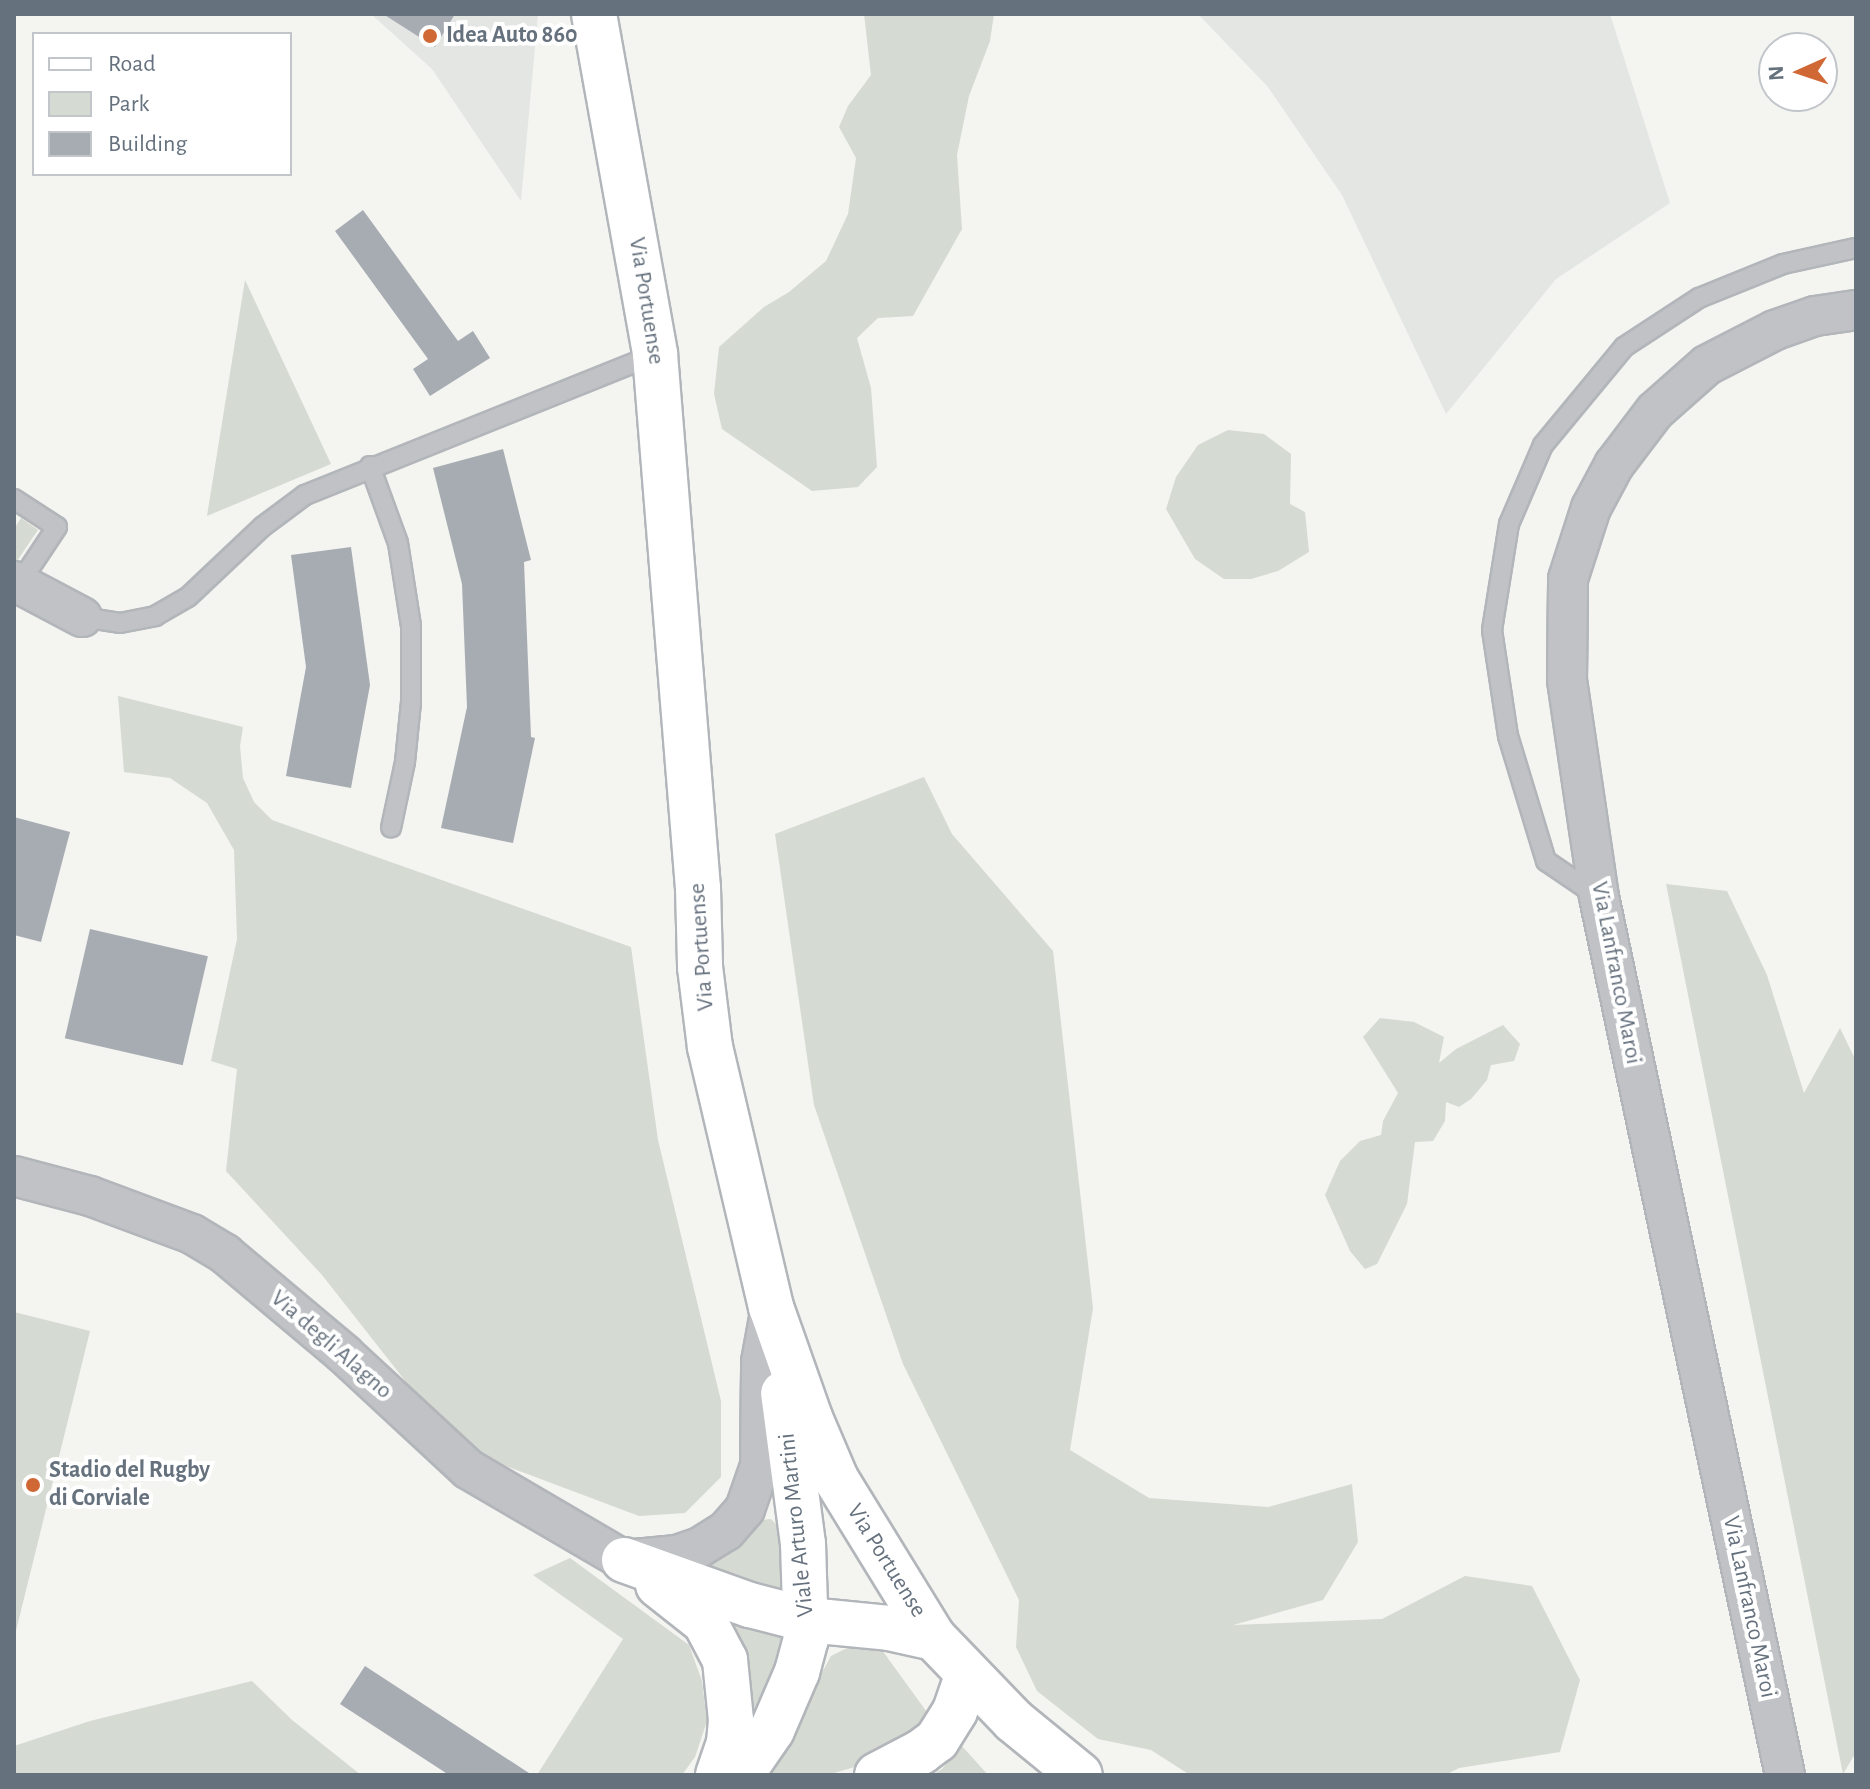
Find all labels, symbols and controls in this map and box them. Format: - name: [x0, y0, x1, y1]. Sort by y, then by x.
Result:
- place label: Idea Auto 860: [446, 22, 578, 50]
- marker: Idea Auto 860: [421, 27, 439, 45]
- legend: [32, 32, 292, 176]
- north arrow: [1758, 32, 1838, 112]
- text: Road: [108, 52, 156, 76]
- text: N: [1765, 65, 1787, 81]
- text: Park: [108, 92, 149, 116]
- text: Building: [108, 132, 187, 156]
- street label: Via Portuense: [622, 235, 670, 367]
- street label: Via Lanfranco Maroi: [1584, 879, 1648, 1067]
- street label: Via Portuense: [683, 882, 721, 1012]
- street label: Via degli Alagno: [264, 1284, 398, 1406]
- street label: Viale Arturo Martini: [773, 1432, 821, 1618]
- place label: Stadio del Rugby di Corviale: [49, 1457, 210, 1513]
- marker: Stadio del Rugby di Corviale: [24, 1476, 42, 1494]
- street label: Via Portuense: [840, 1499, 932, 1623]
- street label: Via Lanfranco Maroi: [1716, 1513, 1782, 1701]

